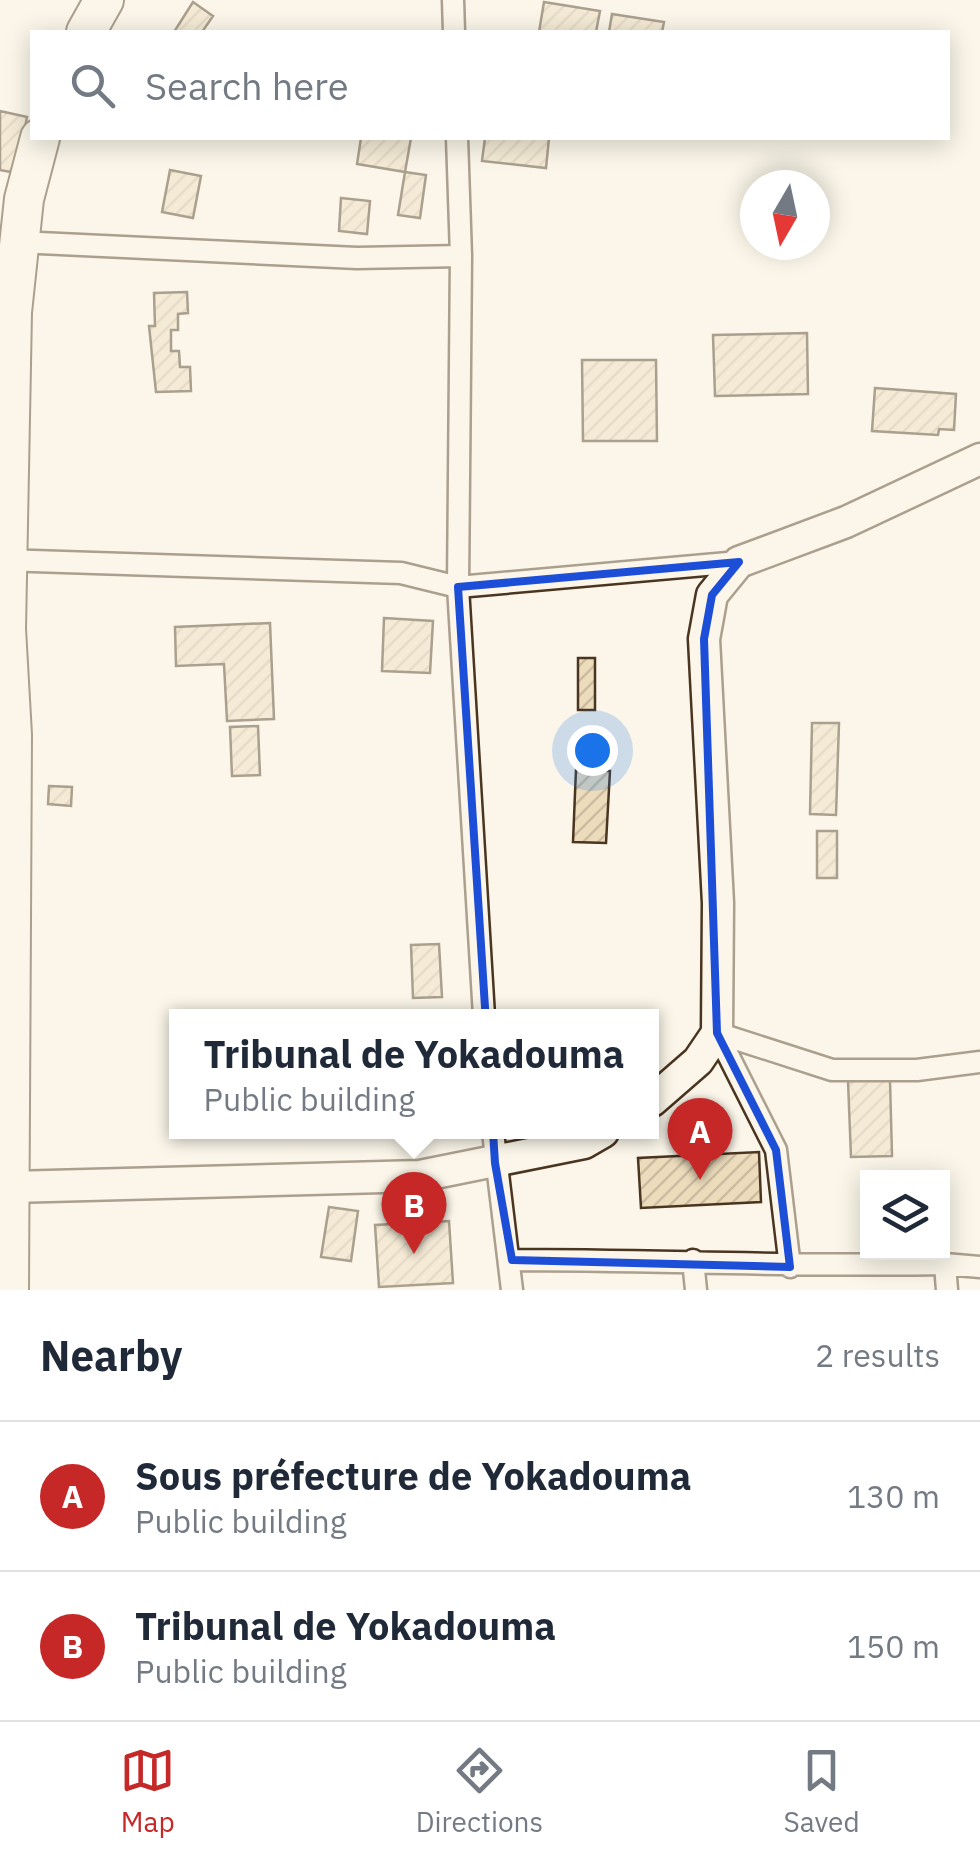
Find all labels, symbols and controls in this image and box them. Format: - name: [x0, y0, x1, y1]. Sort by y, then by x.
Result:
- search box: [30, 30, 950, 140]
- icon: search: [65, 58, 120, 113]
- text: Search here: [145, 61, 349, 110]
- north arrow: [740, 170, 830, 260]
- your location: [567, 725, 618, 776]
- popup: [169, 1009, 659, 1139]
- text: Tribunal de Yokadouma: [204, 1029, 624, 1078]
- text: Public building: [204, 1078, 415, 1120]
- pin: A: [668, 1098, 732, 1180]
- map controls: [860, 1170, 950, 1260]
- button: layers: [860, 1170, 950, 1260]
- pin: B: [382, 1172, 446, 1254]
- text: Nearby: [40, 1328, 182, 1383]
- text: 2 results: [815, 1334, 940, 1376]
- text: Sous préfecture de Yokadouma: [135, 1451, 691, 1500]
- text: A: [62, 1475, 83, 1517]
- text: 130 m: [847, 1475, 940, 1517]
- text: Public building: [135, 1500, 347, 1542]
- text: Tribunal de Yokadouma: [135, 1601, 556, 1650]
- text: B: [62, 1625, 83, 1667]
- text: 150 m: [847, 1625, 940, 1667]
- text: Public building: [135, 1650, 347, 1692]
- tab: Map: [120, 1743, 175, 1840]
- tab: Directions: [416, 1743, 543, 1840]
- tab: Saved: [784, 1743, 860, 1840]

